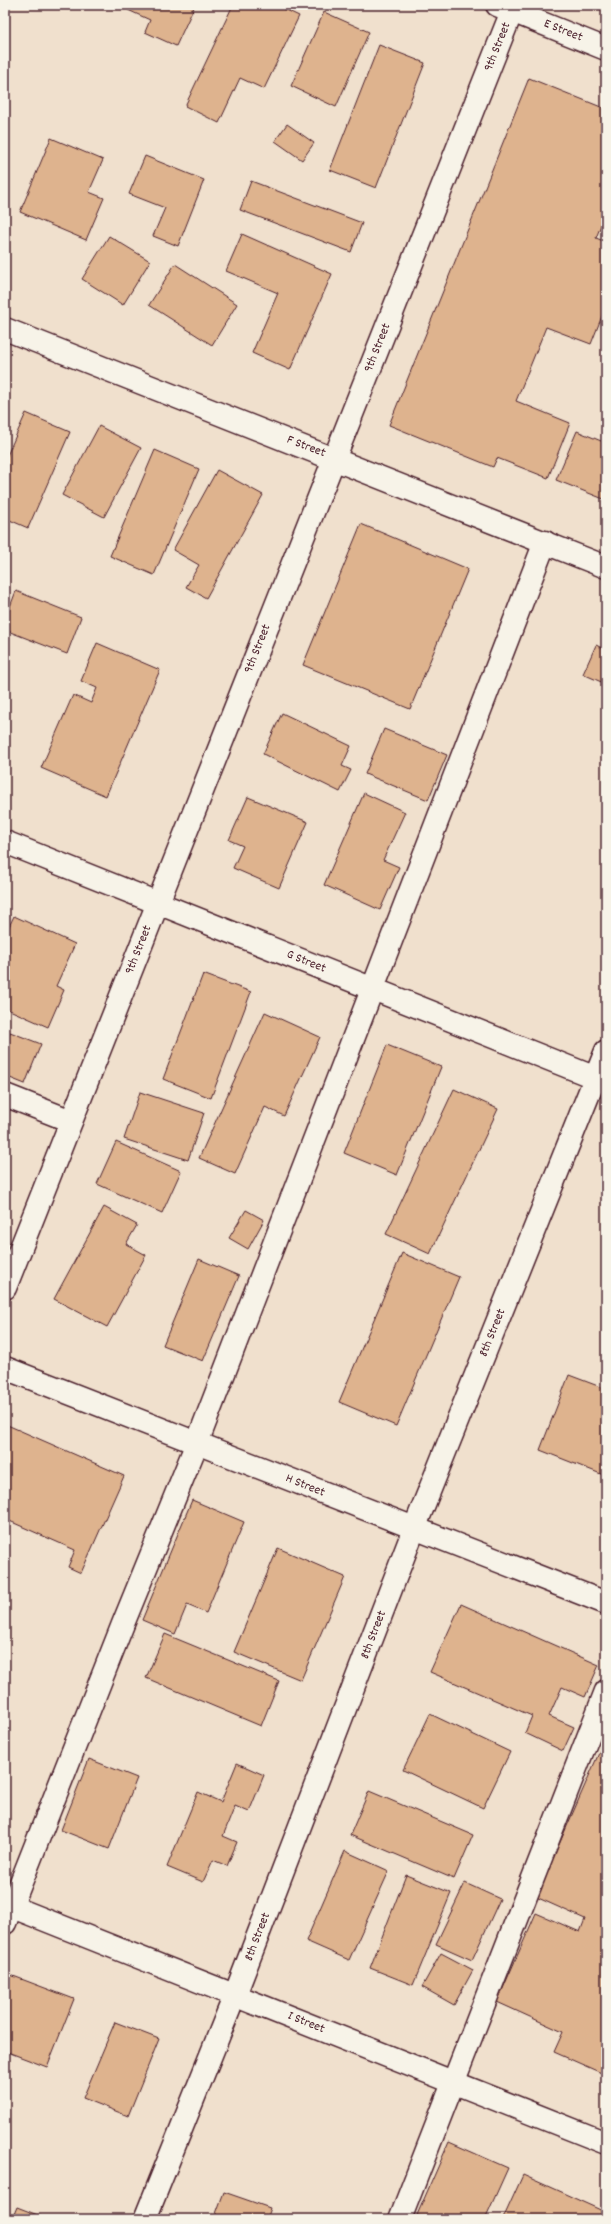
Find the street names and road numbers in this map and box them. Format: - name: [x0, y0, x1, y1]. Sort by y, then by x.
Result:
- street label: E Street: [541, 15, 586, 47]
- street label: 9th Street: [480, 19, 516, 74]
- street label: 9th Street: [360, 320, 396, 375]
- street label: F Street: [284, 431, 328, 463]
- street label: 9th Street: [240, 621, 276, 676]
- street label: 9th Street: [121, 922, 157, 977]
- street label: G Street: [283, 945, 329, 979]
- street label: 8th Street: [475, 1306, 511, 1360]
- street label: H Street: [282, 1469, 328, 1503]
- street label: 8th Street: [356, 1608, 392, 1662]
- street label: 8th Street: [240, 1910, 276, 1964]
- street label: I Street: [285, 2007, 328, 2039]

